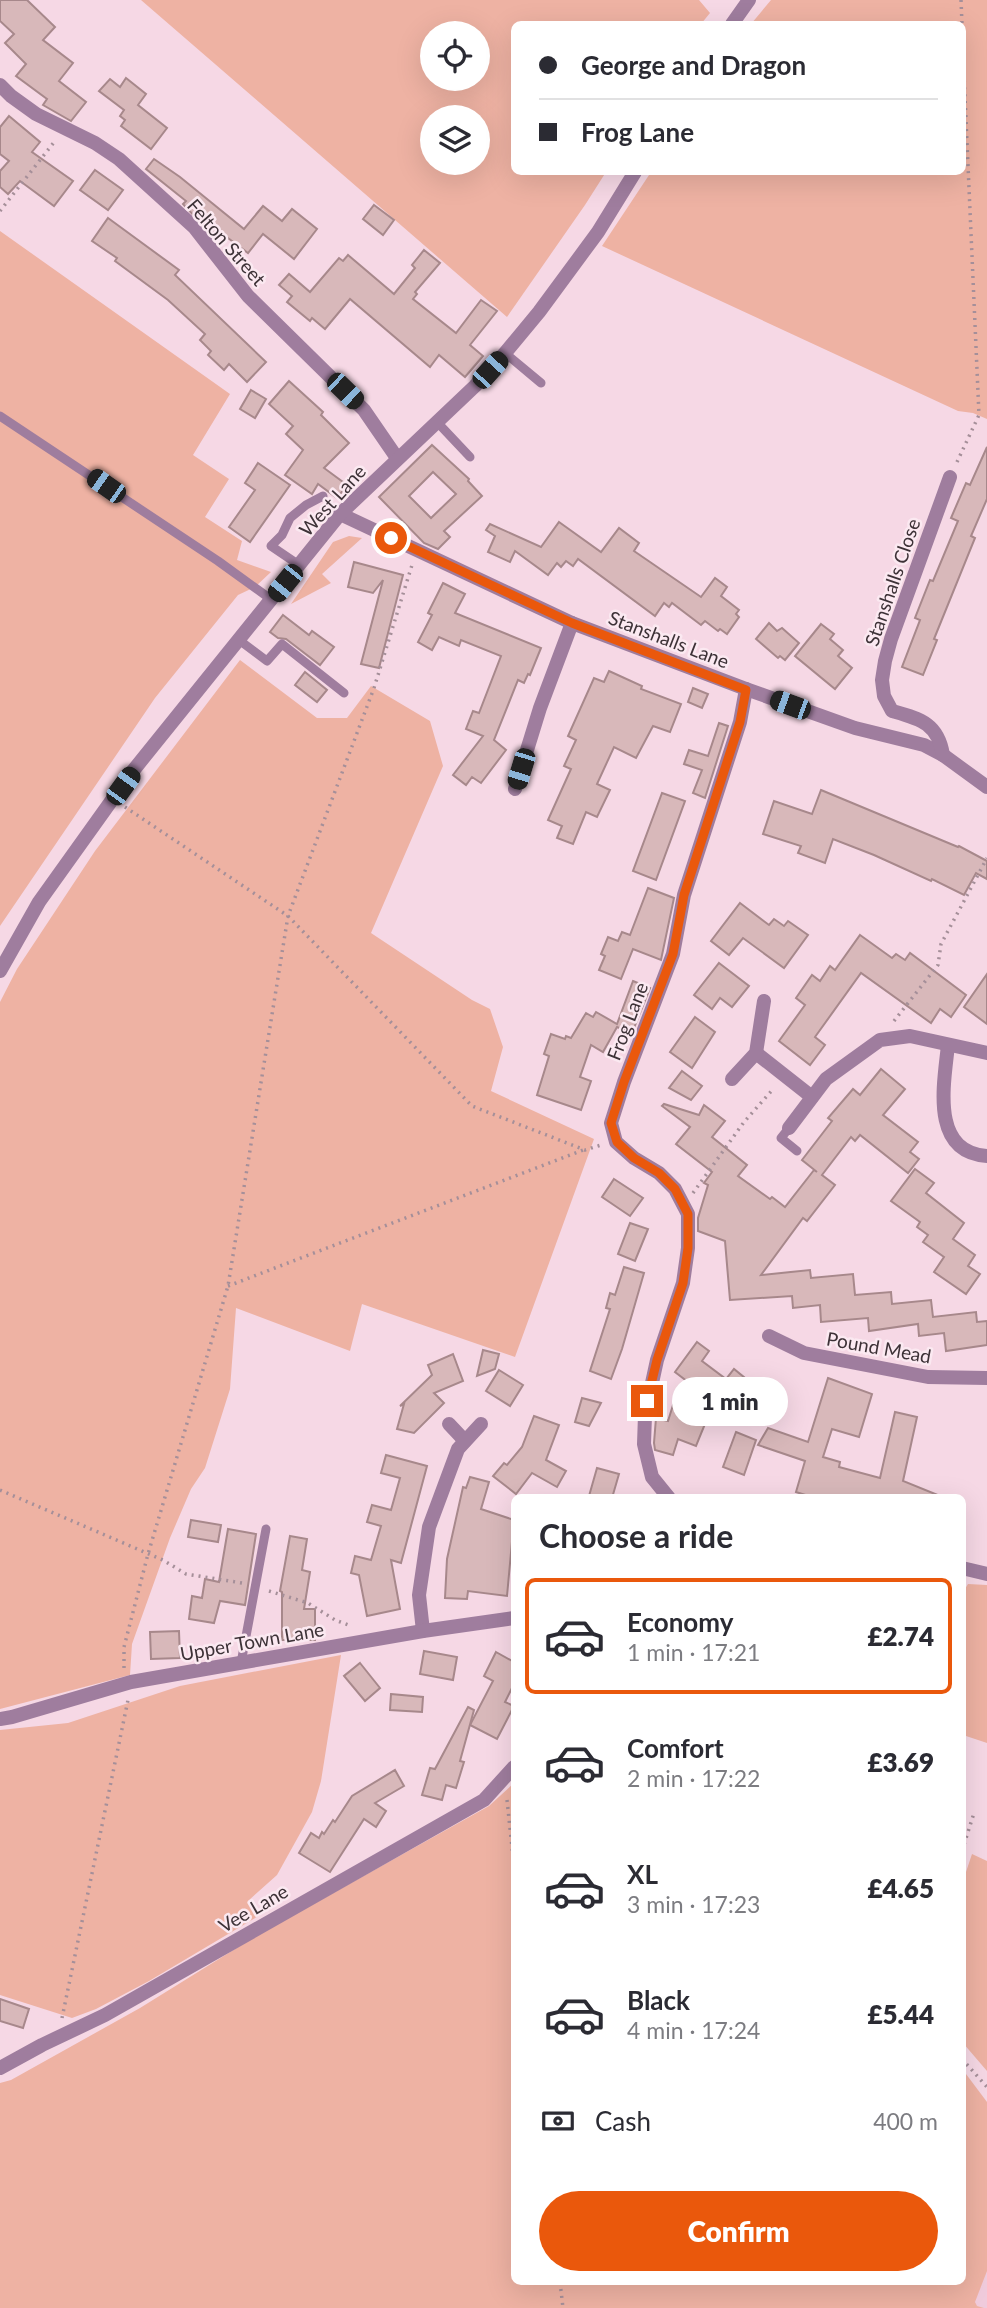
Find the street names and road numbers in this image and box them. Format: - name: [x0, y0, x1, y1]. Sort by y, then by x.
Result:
- street label: Felton Street: [183, 194, 271, 290]
- street label: West Lane: [294, 459, 370, 541]
- street label: Stanshalls Close: [859, 515, 925, 649]
- street label: Stanshalls Lane: [606, 606, 732, 672]
- street label: Frog Lane: [602, 979, 652, 1063]
- street label: Pound Mead: [825, 1326, 933, 1368]
- street label: Upper Town Lane: [178, 1617, 326, 1665]
- street label: Vee Lane: [214, 1879, 292, 1937]

